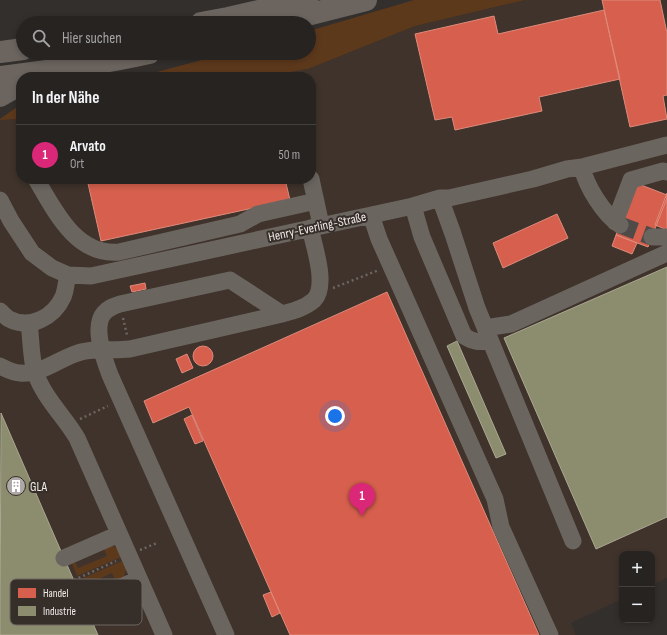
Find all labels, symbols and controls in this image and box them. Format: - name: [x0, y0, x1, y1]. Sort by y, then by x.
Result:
- search box: [16, 16, 316, 60]
- icon: search: [30, 27, 52, 49]
- text: Hier suchen: [62, 29, 122, 48]
- text: In der Nähe: [32, 88, 99, 108]
- text: Arvato: [70, 137, 106, 156]
- text: 1: [42, 147, 48, 163]
- text: 50 m: [279, 147, 300, 163]
- text: Ort: [70, 156, 84, 172]
- street label: Henry-Everling-Straße: [267, 209, 368, 245]
- your location: [325, 406, 345, 426]
- building icon: GLA: [5, 475, 27, 497]
- place label: GLA: [30, 479, 47, 495]
- pin: 1: [349, 483, 375, 516]
- map controls: [619, 551, 655, 623]
- button: +: [619, 551, 655, 587]
- legend: [10, 579, 142, 625]
- text: Handel: [43, 587, 69, 600]
- button: −: [619, 587, 655, 623]
- text: Industrie: [43, 605, 76, 618]

